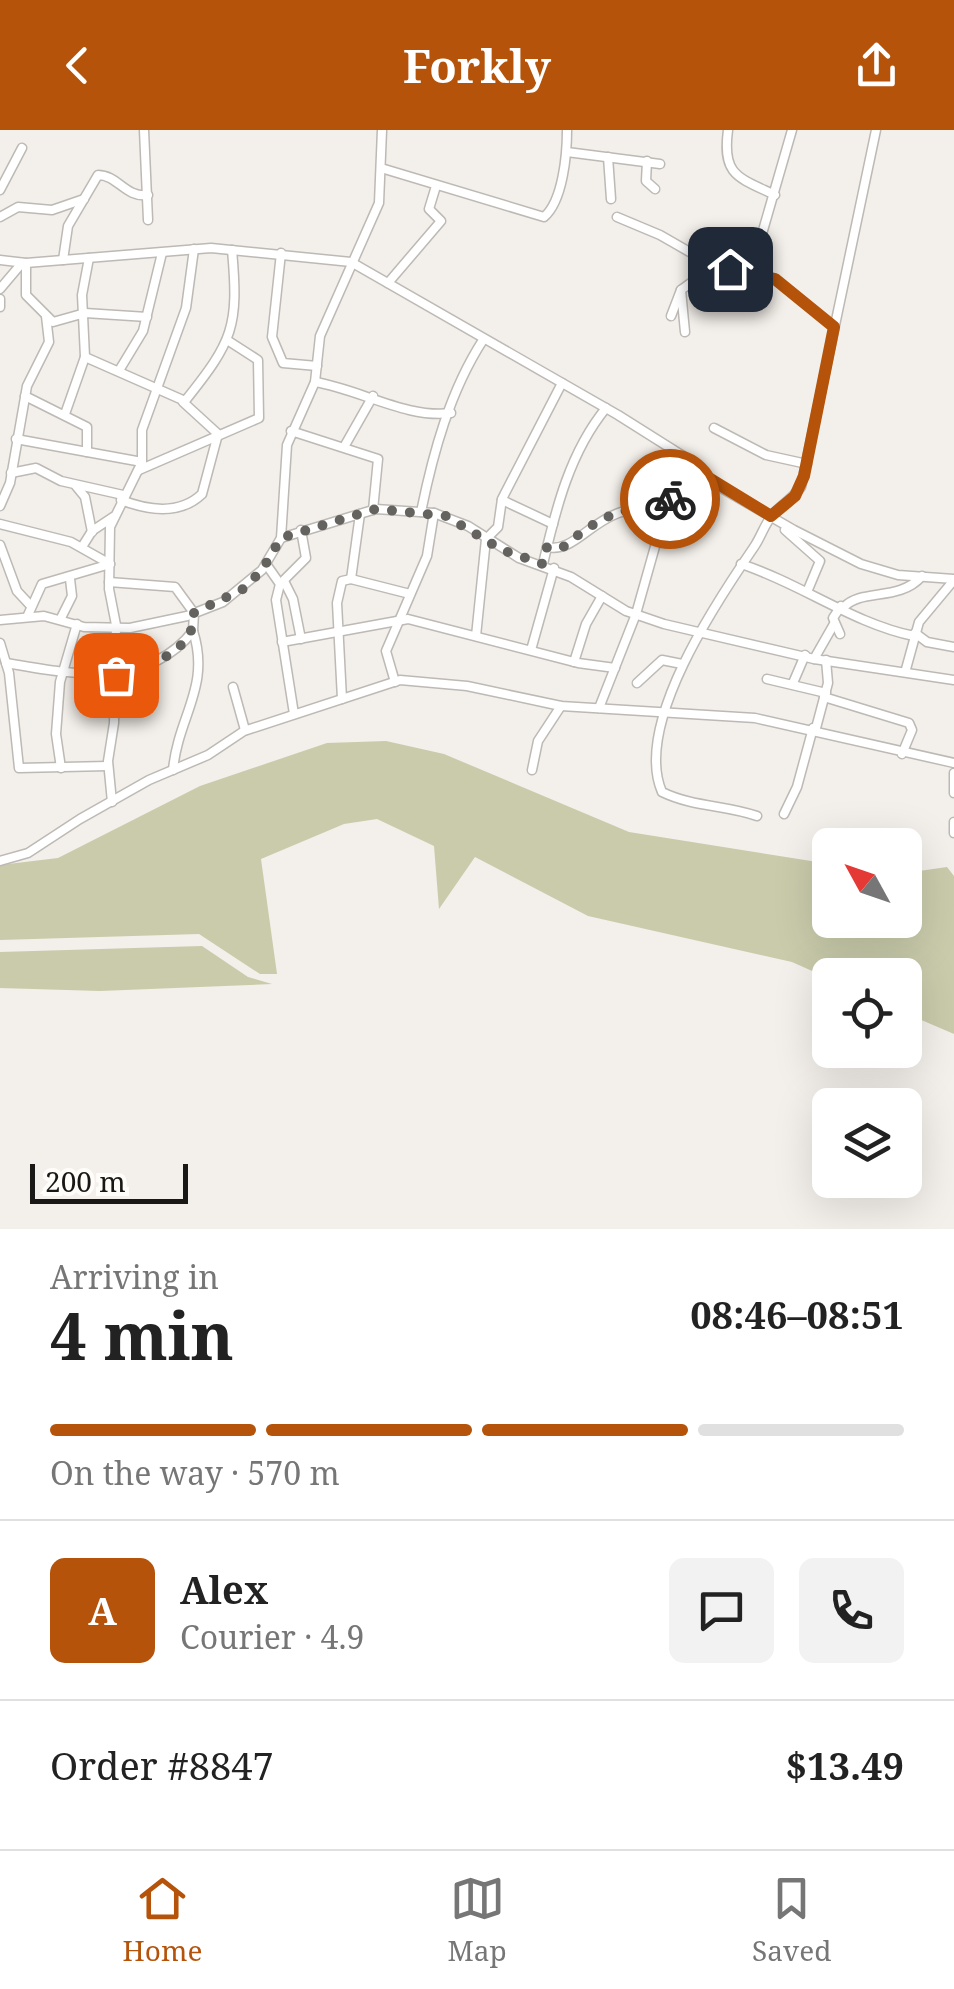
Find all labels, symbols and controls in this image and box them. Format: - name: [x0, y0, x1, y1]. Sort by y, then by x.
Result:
- text: Forkly: [403, 35, 551, 96]
- icon: back: [50, 38, 105, 93]
- icon: share: [849, 38, 904, 93]
- pin: [688, 227, 773, 312]
- icon: home: [703, 242, 758, 297]
- courier: [620, 449, 720, 549]
- icon: bike: [643, 472, 698, 527]
- pin: [74, 633, 159, 718]
- icon: bag: [89, 648, 144, 703]
- north arrow: [812, 828, 922, 938]
- map controls: [812, 828, 922, 1198]
- button: locate: [812, 958, 922, 1068]
- button: layers: [812, 1088, 922, 1198]
- scale bar: [30, 1159, 188, 1204]
- text: 200 m: [45, 1162, 126, 1200]
- text: Arriving in: [50, 1255, 219, 1298]
- text: 08:46–08:51: [690, 1288, 904, 1340]
- text: 4 min: [50, 1291, 234, 1379]
- text: On the way · 570 m: [50, 1451, 340, 1494]
- button: chat: [669, 1558, 774, 1663]
- button: phone: [799, 1558, 904, 1663]
- text: Alex: [180, 1563, 268, 1615]
- text: A: [88, 1584, 117, 1636]
- text: Courier · 4.9: [180, 1615, 364, 1658]
- text: Order #8847: [50, 1739, 274, 1791]
- text: $13.49: [785, 1739, 904, 1791]
- tab: Home: [123, 1871, 202, 1969]
- tab: Map: [448, 1871, 507, 1969]
- tab: Saved: [752, 1871, 831, 1969]

